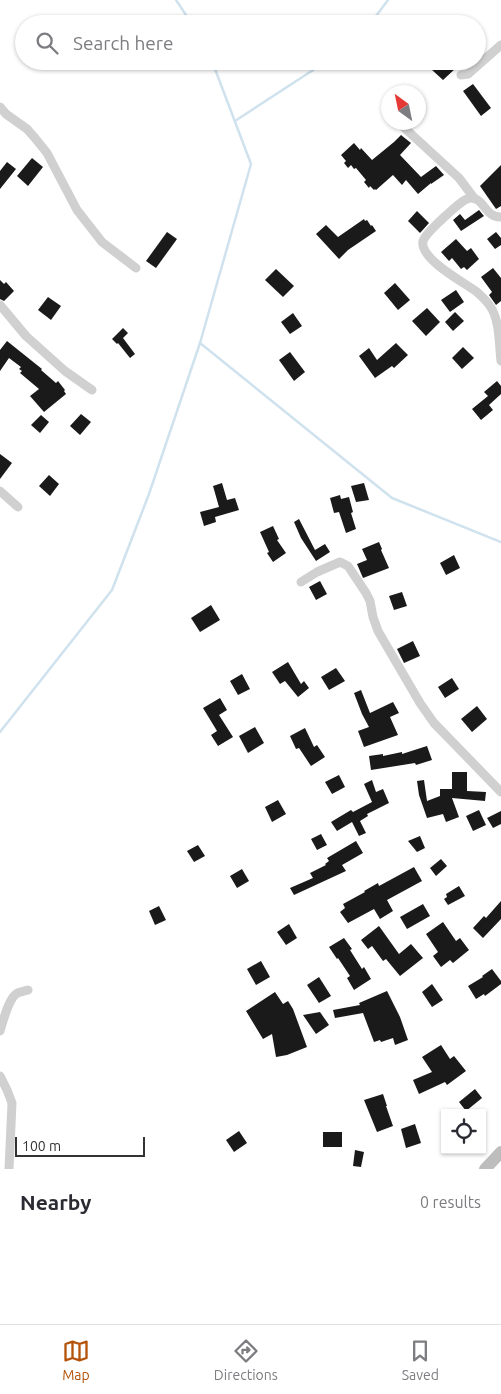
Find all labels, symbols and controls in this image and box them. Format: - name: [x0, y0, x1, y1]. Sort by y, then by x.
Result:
- search box: [15, 15, 486, 70]
- icon: search: [33, 29, 61, 57]
- text: Search here: [73, 32, 173, 54]
- north arrow: [381, 85, 426, 130]
- map controls: [441, 1109, 486, 1154]
- button: locate: [441, 1109, 486, 1154]
- scale bar: [15, 1134, 145, 1157]
- text: 100 m: [22, 1138, 61, 1154]
- text: Nearby: [20, 1190, 91, 1214]
- text: 0 results: [420, 1193, 481, 1211]
- tab: Map: [62, 1337, 90, 1383]
- tab: Directions: [214, 1337, 278, 1383]
- tab: Saved: [402, 1337, 439, 1383]

